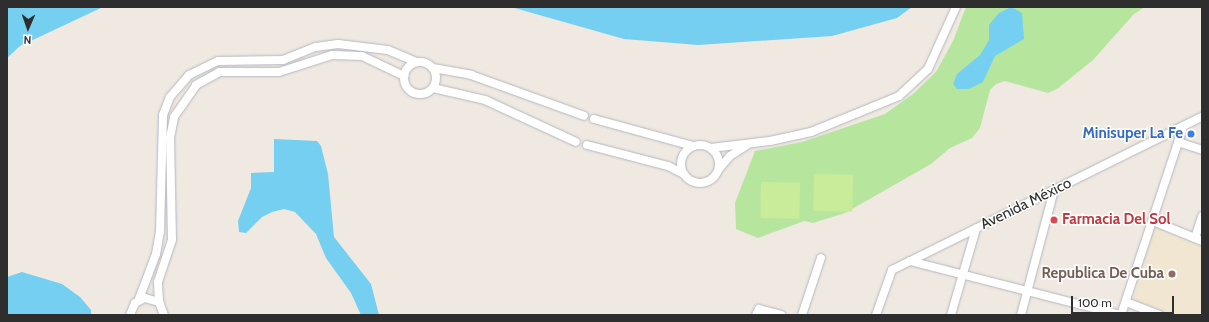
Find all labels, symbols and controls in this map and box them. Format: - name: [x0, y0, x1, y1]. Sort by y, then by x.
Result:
- north arrow: [8, 8, 48, 48]
- text: N: [23, 33, 32, 47]
- place label: Minisuper La Fe: [1083, 125, 1183, 143]
- marker: Minisuper La Fe: [1186, 129, 1196, 139]
- street label: Avenida México: [978, 174, 1074, 234]
- place label: Farmacia Del Sol: [1062, 211, 1170, 229]
- marker: Farmacia Del Sol: [1049, 215, 1059, 225]
- place label: Republica De Cuba: [1041, 265, 1164, 283]
- marker: Republica De Cuba: [1167, 269, 1177, 279]
- scale bar: [1073, 288, 1176, 314]
- text: 100 m: [1078, 295, 1112, 310]

